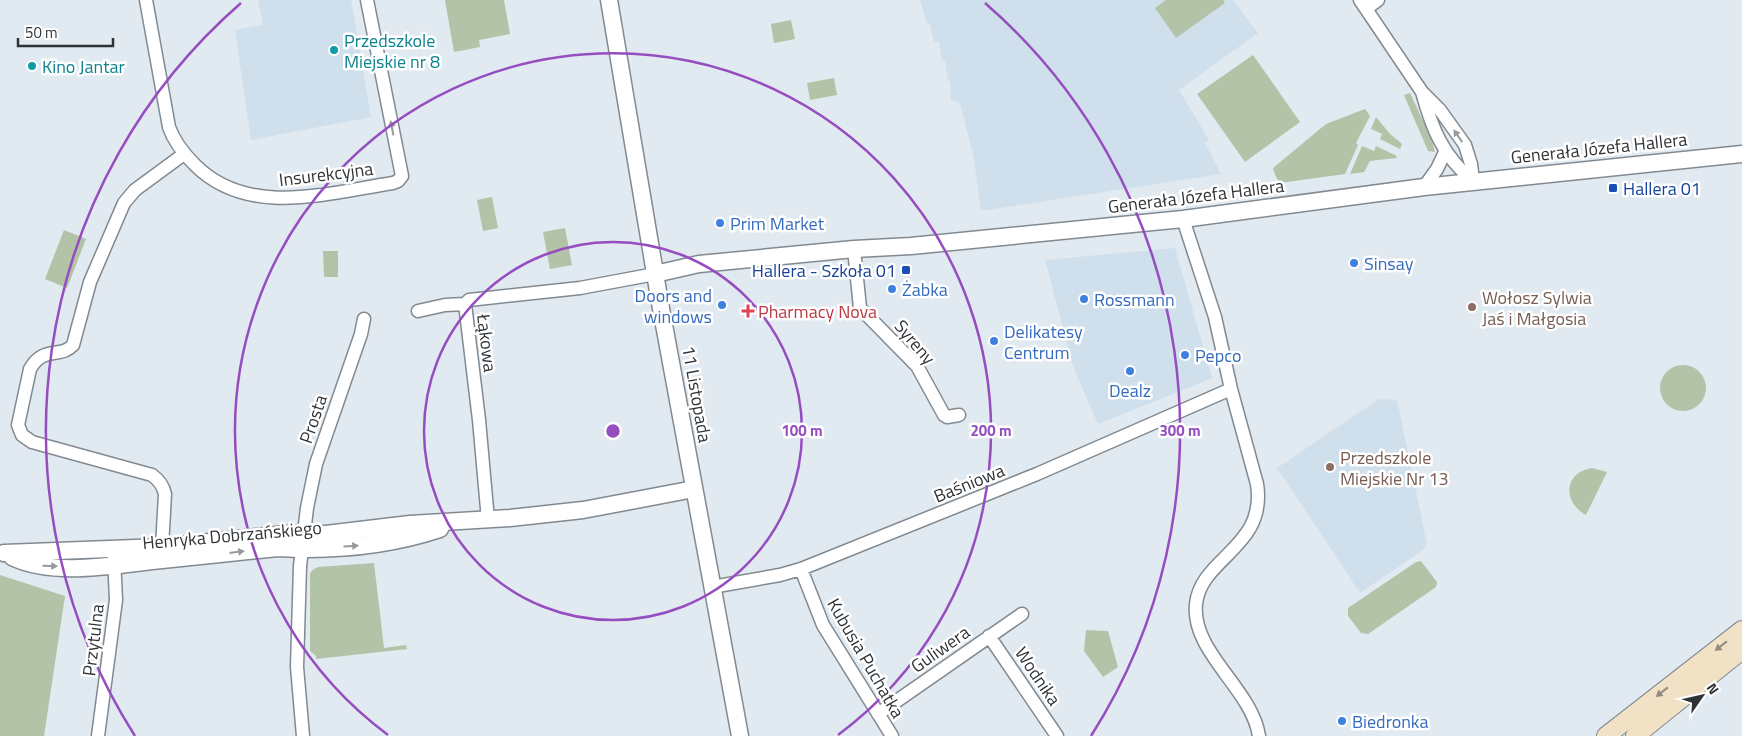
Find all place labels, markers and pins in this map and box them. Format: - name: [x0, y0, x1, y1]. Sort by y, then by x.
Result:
- place label: Przedszkole Miejskie nr 8: [344, 27, 440, 75]
- marker: Przedszkole Miejskie nr 8: [328, 44, 340, 56]
- place label: Kino Jantar: [42, 53, 125, 80]
- marker: Kino Jantar: [26, 60, 38, 72]
- place label: Hallera 01: [1623, 175, 1701, 202]
- marker: Hallera 01: [1607, 182, 1619, 194]
- place label: Prim Market: [730, 210, 825, 237]
- marker: Prim Market: [714, 217, 726, 229]
- place label: Sinsay: [1364, 250, 1414, 277]
- place label: Hallera - Szkoła 01: [752, 257, 896, 284]
- marker: Sinsay: [1348, 257, 1360, 269]
- marker: Hallera - Szkoła 01: [900, 264, 912, 276]
- place label: Żabka: [902, 276, 948, 303]
- place label: Doors and windows: [635, 282, 712, 330]
- marker: Żabka: [886, 283, 898, 295]
- place label: Wołosz Sylwia Jaś i Małgosia: [1482, 284, 1592, 332]
- place label: Rossmann: [1094, 286, 1175, 313]
- marker: Rossmann: [1078, 293, 1090, 305]
- place label: Pharmacy Nova: [758, 298, 877, 325]
- marker: Doors and windows: [716, 299, 728, 311]
- marker: Wołosz Sylwia Jaś i Małgosia: [1466, 301, 1478, 313]
- marker: Pharmacy Nova: [742, 305, 754, 317]
- place label: Delikatesy Centrum: [1004, 318, 1083, 366]
- marker: Delikatesy Centrum: [988, 335, 1000, 347]
- place label: Pepco: [1195, 342, 1241, 369]
- marker: Pepco: [1179, 349, 1191, 361]
- marker: Dealz: [1124, 365, 1136, 377]
- place label: Dealz: [1109, 377, 1151, 404]
- centre of rings: [604, 422, 622, 440]
- place label: Przedszkole Miejskie Nr 13: [1340, 444, 1449, 492]
- marker: Przedszkole Miejskie Nr 13: [1324, 461, 1336, 473]
- place label: Biedronka: [1352, 708, 1428, 735]
- marker: Biedronka: [1336, 715, 1348, 727]

